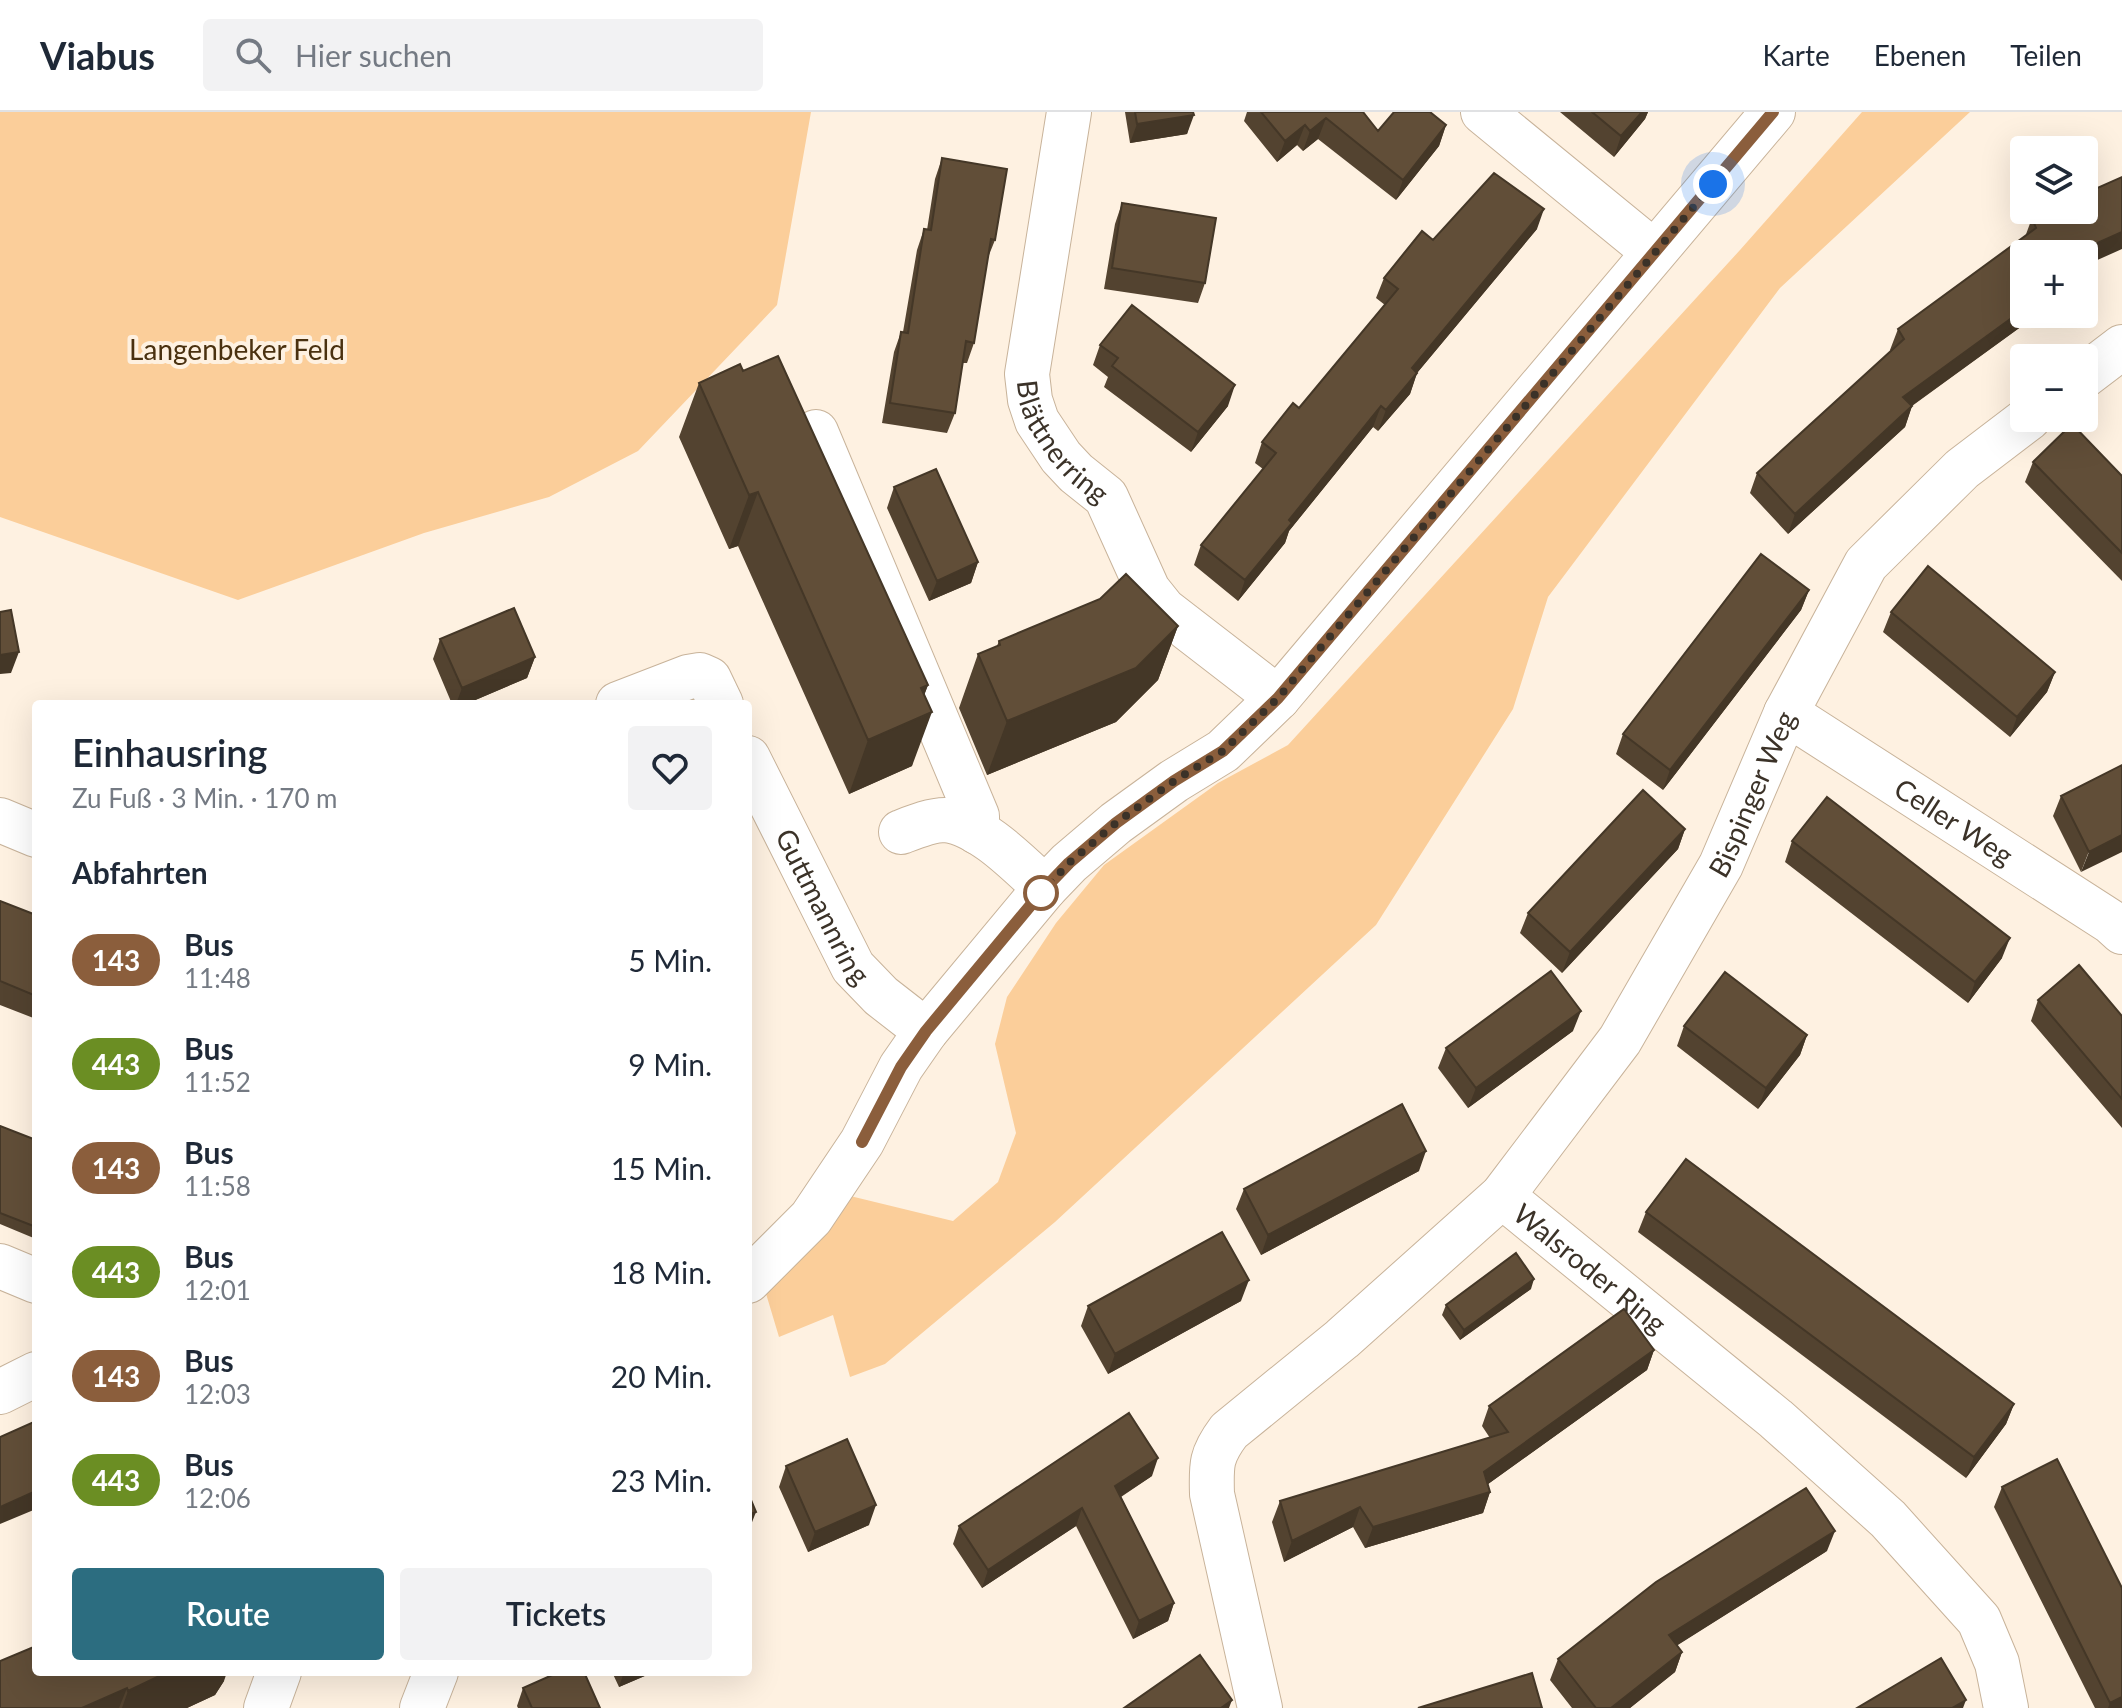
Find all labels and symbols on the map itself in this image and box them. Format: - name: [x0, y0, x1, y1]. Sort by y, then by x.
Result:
- your location: [1693, 164, 1733, 204]
- park label: Langenbeker Feld: [129, 332, 345, 366]
- street label: Blättnerring: [1011, 378, 1116, 510]
- street label: Bispinger Weg: [1701, 706, 1802, 883]
- street label: Celler Weg: [1888, 771, 2020, 872]
- street label: Guttmannring: [769, 823, 877, 991]
- unlabelled marker: [1024, 876, 1058, 910]
- street label: Walsroder Ring: [1507, 1196, 1674, 1340]

